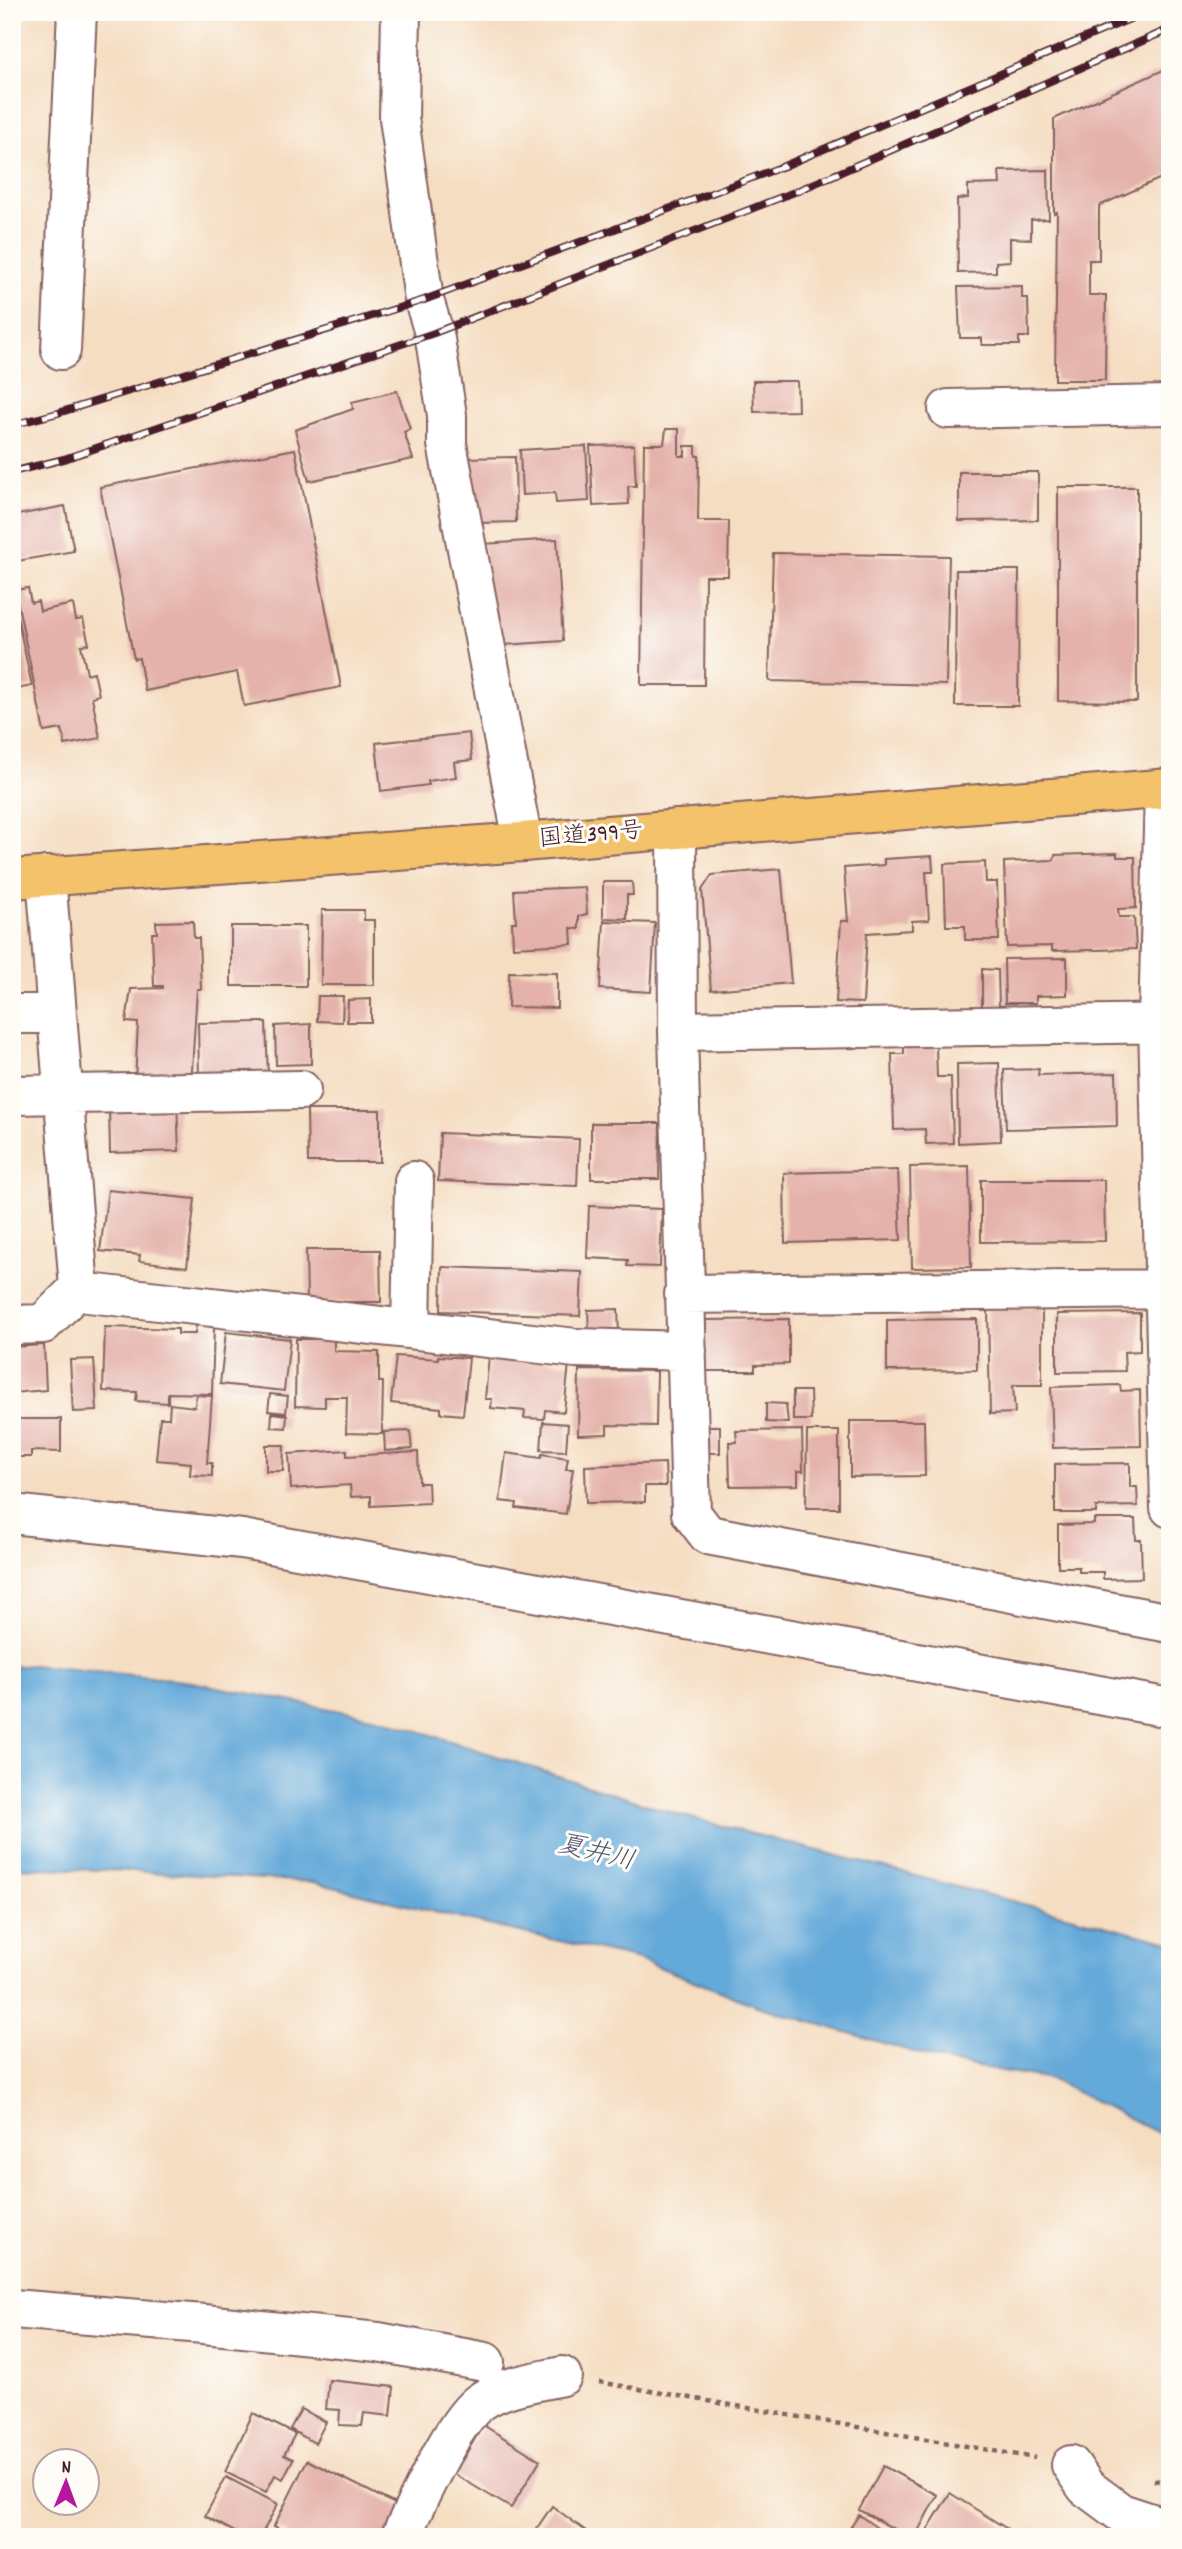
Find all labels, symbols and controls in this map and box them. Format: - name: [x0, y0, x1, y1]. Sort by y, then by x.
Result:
- street label: 国道399号: [537, 815, 645, 857]
- water label: 夏井川: [554, 1827, 638, 1881]
- north arrow: [32, 2448, 102, 2518]
- text: N: [61, 2455, 71, 2482]

